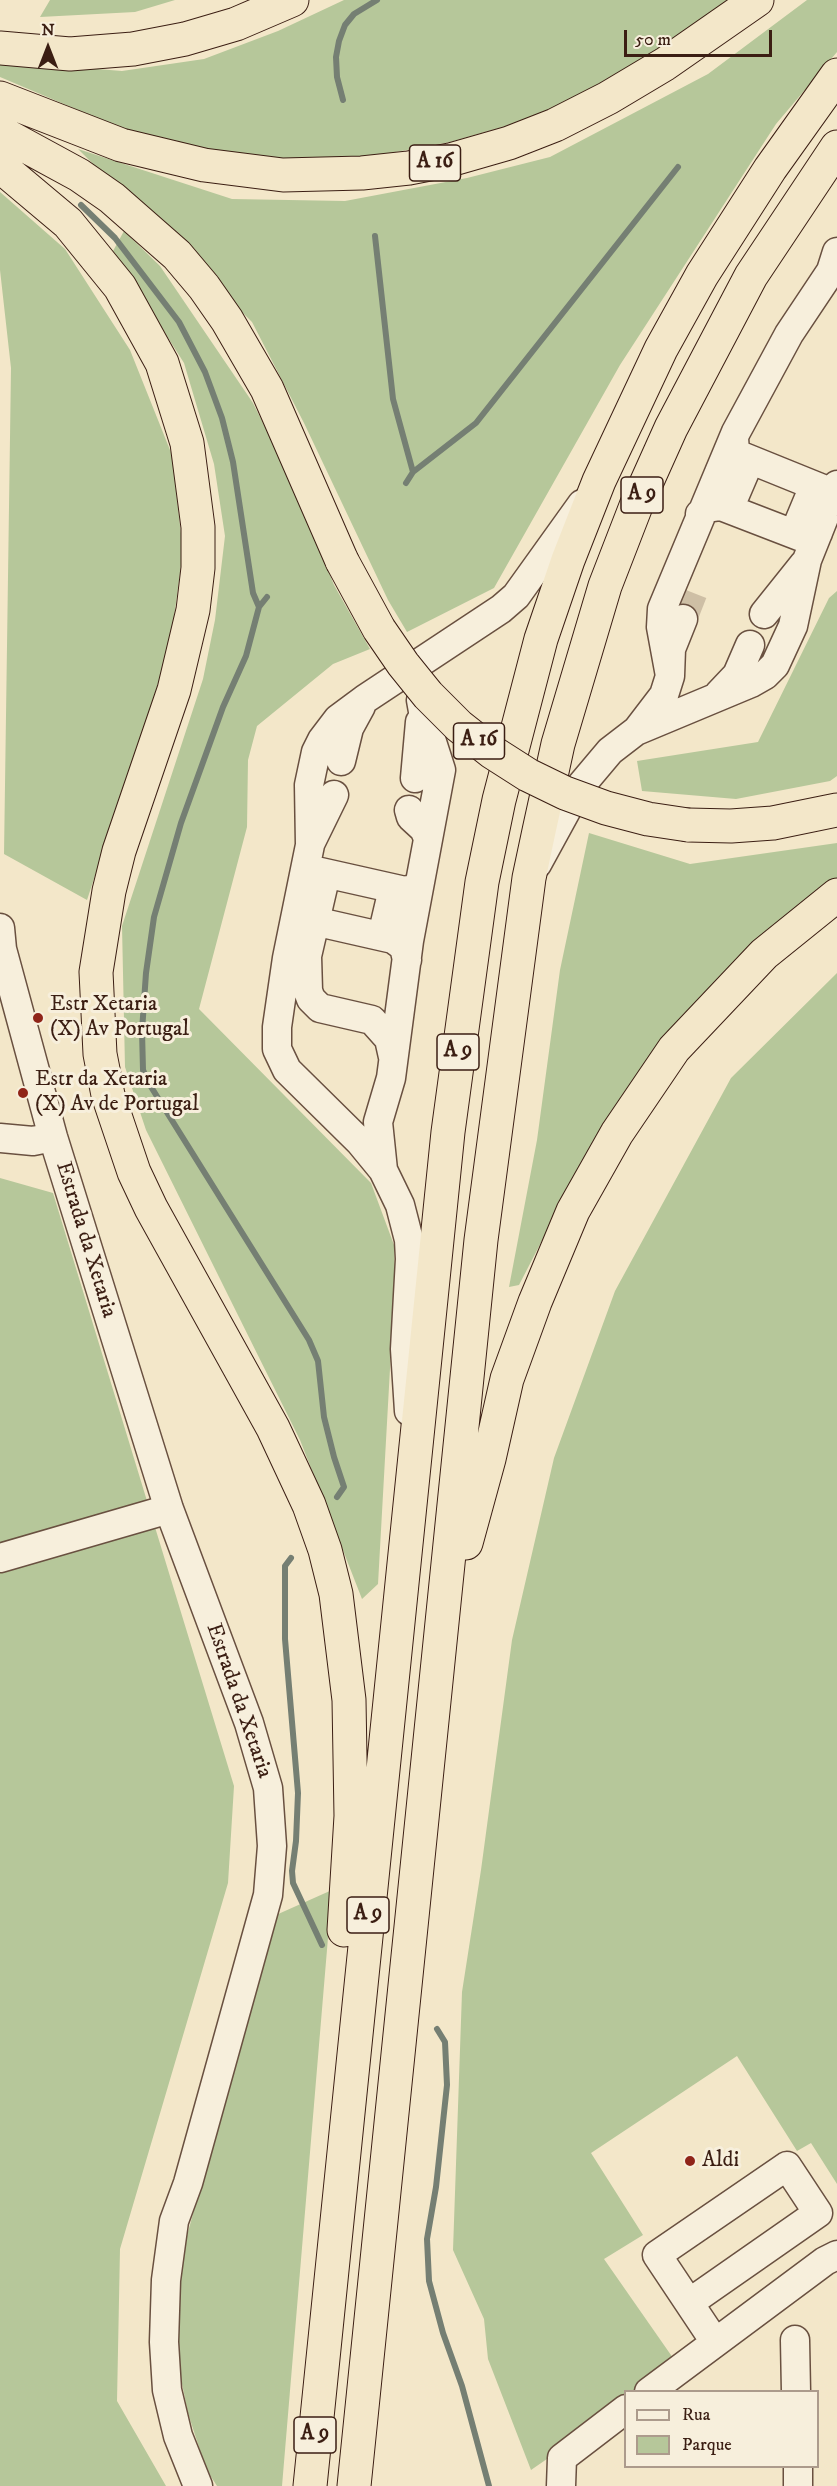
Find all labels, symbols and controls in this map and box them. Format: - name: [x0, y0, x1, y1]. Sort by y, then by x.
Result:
- north arrow: [18, 18, 78, 78]
- scale bar: [627, 18, 776, 56]
- text: N: [41, 20, 55, 40]
- text: 50 m: [635, 29, 671, 51]
- road number: A 16: [410, 145, 460, 181]
- road number: A 9: [621, 477, 663, 513]
- road number: A 16: [454, 723, 504, 759]
- place label: Estr Xetaria (X) Av Portugal: [50, 992, 189, 1044]
- marker: Estr Xetaria (X) Av Portugal: [31, 1011, 45, 1025]
- road number: A 9: [437, 1034, 479, 1070]
- place label: Estr da Xetaria (X) Av de Portugal: [35, 1067, 199, 1118]
- marker: Estr da Xetaria (X) Av de Portugal: [16, 1086, 30, 1100]
- street label: Estrada da Xetaria: [49, 1159, 121, 1321]
- street label: Estrada da Xetaria: [199, 1620, 277, 1782]
- road number: A 9: [347, 1897, 389, 1933]
- place label: Aldi: [702, 2148, 739, 2174]
- marker: Aldi: [683, 2154, 697, 2168]
- legend: [624, 2390, 819, 2468]
- text: Rua: [682, 2404, 710, 2426]
- road number: A 9: [294, 2417, 336, 2453]
- text: Parque: [682, 2434, 732, 2456]

